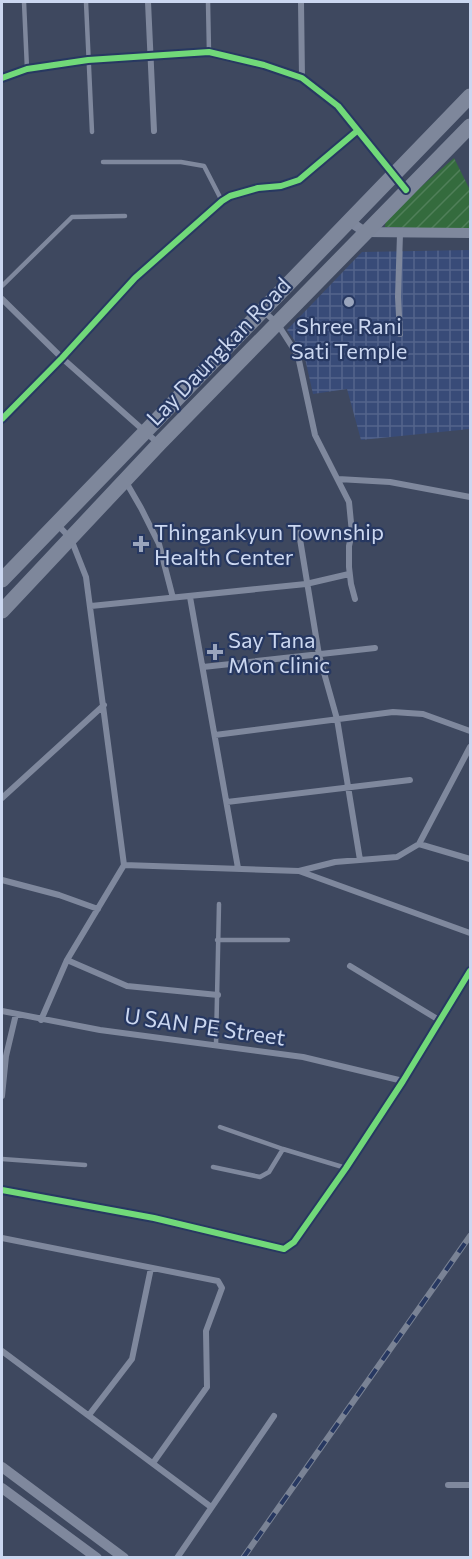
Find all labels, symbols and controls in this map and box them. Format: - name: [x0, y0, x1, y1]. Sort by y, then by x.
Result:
- street label: Lay Daungkan Road: [140, 271, 296, 431]
- marker: Shree Rani Sati Temple: [342, 295, 356, 309]
- place label: Shree Rani Sati Temple: [291, 312, 407, 364]
- place label: Thingankyun Township Health Center: [154, 518, 384, 570]
- marker: Thingankyun Township Health Center: [132, 535, 150, 553]
- place label: Say Tana Mon clinic: [228, 626, 330, 678]
- marker: Say Tana Mon clinic: [206, 643, 224, 661]
- street label: U SAN PE Street: [123, 1001, 287, 1051]

